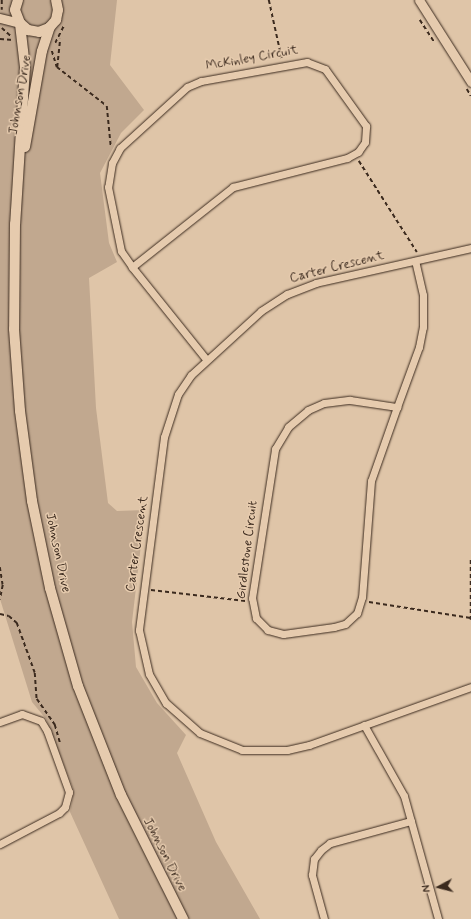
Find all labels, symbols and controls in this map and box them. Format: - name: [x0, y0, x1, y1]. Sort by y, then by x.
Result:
- street label: McKinley Circuit: [206, 43, 298, 75]
- street label: Johnson Drive: [6, 54, 36, 136]
- street label: Carter Crescent: [290, 249, 384, 287]
- street label: Carter Crescent: [124, 497, 152, 591]
- street label: Girdlestone Circuit: [234, 499, 262, 601]
- street label: Johnson Drive: [41, 512, 73, 594]
- street label: Johnson Drive: [139, 816, 189, 894]
- north arrow: [419, 867, 459, 907]
- text: N: [420, 884, 434, 893]

